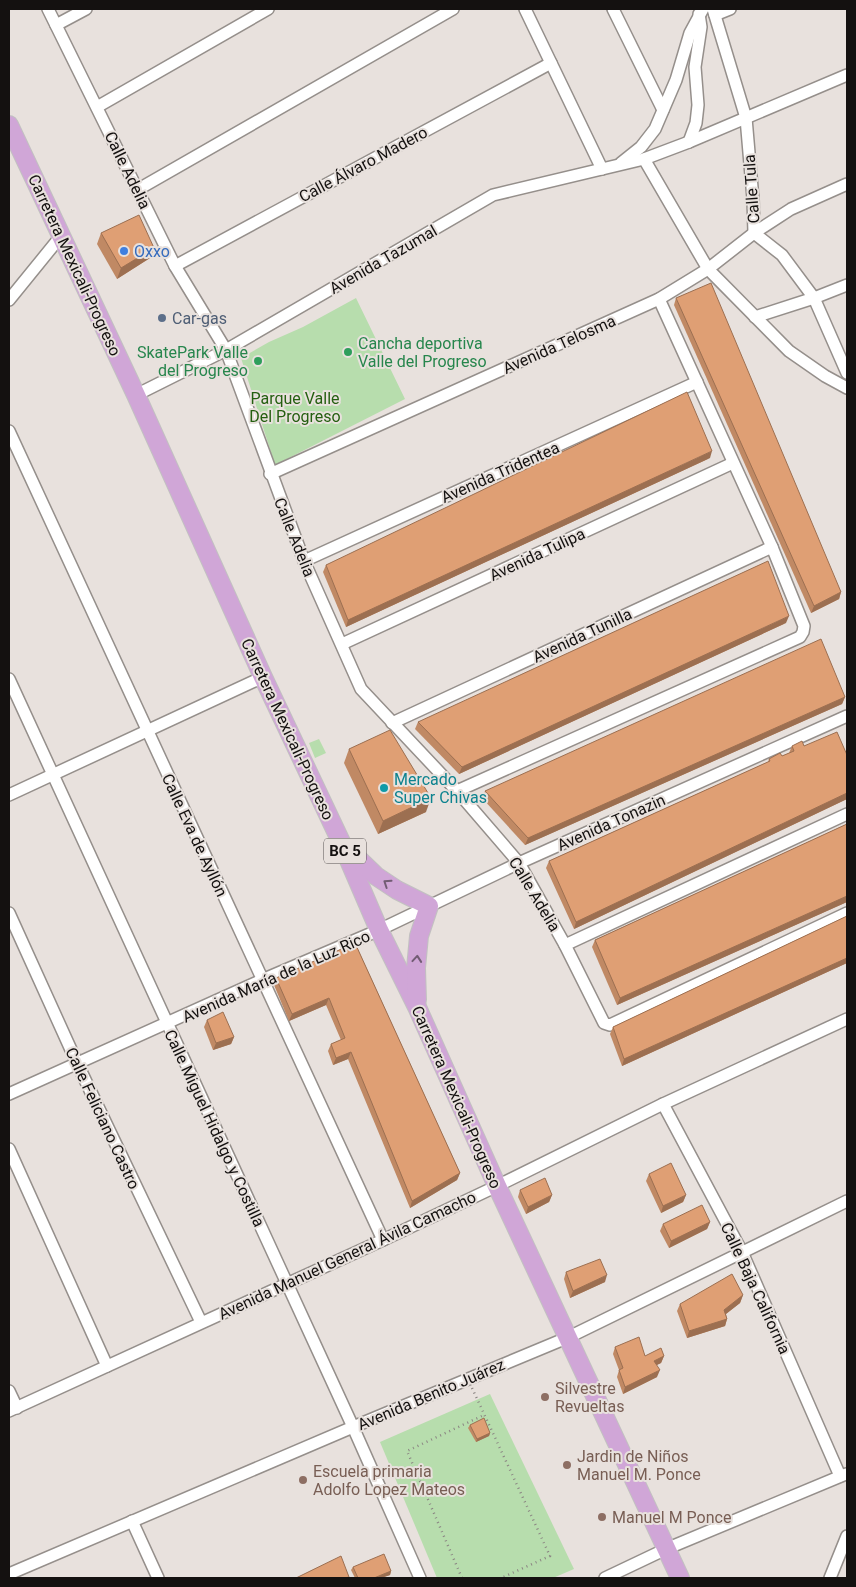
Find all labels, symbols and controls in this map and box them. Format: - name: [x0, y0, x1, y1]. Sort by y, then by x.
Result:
- street label: Calle Álvaro Madero: [296, 122, 431, 206]
- street label: Calle Adelia: [101, 128, 154, 212]
- street label: Calle Tula: [740, 154, 763, 224]
- street label: Carretera Mexicali-Progreso: [24, 171, 125, 359]
- street label: Avenida Tazumal: [326, 221, 440, 298]
- place label: Oxxo: [134, 242, 170, 261]
- marker: Oxxo: [118, 245, 130, 257]
- place label: Car-gas: [172, 309, 227, 328]
- street label: Avenida Telosma: [500, 311, 619, 378]
- marker: Car-gas: [156, 312, 168, 324]
- place label: Cancha deportiva Valle del Progreso: [358, 334, 487, 371]
- place label: SkatePark Valle del Progreso: [137, 343, 248, 380]
- marker: Cancha deportiva Valle del Progreso: [342, 346, 354, 358]
- marker: SkatePark Valle del Progreso: [252, 355, 264, 367]
- park label: Parque Valle Del Progreso: [249, 389, 341, 426]
- street label: Avenida Tridentea: [438, 438, 562, 507]
- street label: Calle Adelia: [270, 495, 319, 580]
- street label: Avenida Tulipa: [486, 524, 588, 585]
- street label: Avenida Tunilla: [530, 604, 635, 667]
- street label: Carretera Mexicali-Progreso: [237, 635, 338, 823]
- place label: Mercado Super Chivas: [394, 770, 487, 807]
- street label: Calle Eva de Ayllón: [158, 771, 231, 900]
- marker: Mercado Super Chivas: [378, 782, 390, 794]
- street label: Avenida Tonazin: [554, 790, 668, 855]
- road number: BC 5: [324, 838, 366, 864]
- street label: Calle Adelia: [505, 853, 564, 935]
- one-way arrow: [383, 880, 392, 889]
- street label: Avenida María de la Luz Rico: [179, 926, 373, 1027]
- one-way arrow: [411, 954, 422, 962]
- street label: Carretera Mexicali-Progreso: [408, 1003, 505, 1191]
- street label: Calle Miguel Hidalgo y Costilla: [160, 1027, 269, 1230]
- street label: Calle Feliciano Castro: [61, 1044, 144, 1192]
- street label: Avenida Manuel General Ávila Camacho: [215, 1187, 479, 1324]
- street label: Calle Baja California: [717, 1219, 794, 1357]
- street label: Avenida Benito Juárez: [355, 1355, 508, 1434]
- place label: Silvestre Revueltas: [555, 1379, 624, 1416]
- marker: Silvestre Revueltas: [539, 1391, 551, 1403]
- place label: Jardin de Niños Manuel M. Ponce: [577, 1447, 701, 1484]
- marker: Jardin de Niños Manuel M. Ponce: [561, 1459, 573, 1471]
- place label: Escuela primaria Adolfo Lopez Mateos: [313, 1462, 465, 1499]
- marker: Escuela primaria Adolfo Lopez Mateos: [297, 1474, 309, 1486]
- place label: Manuel M Ponce: [612, 1508, 731, 1527]
- marker: Manuel M Ponce: [596, 1511, 608, 1523]

